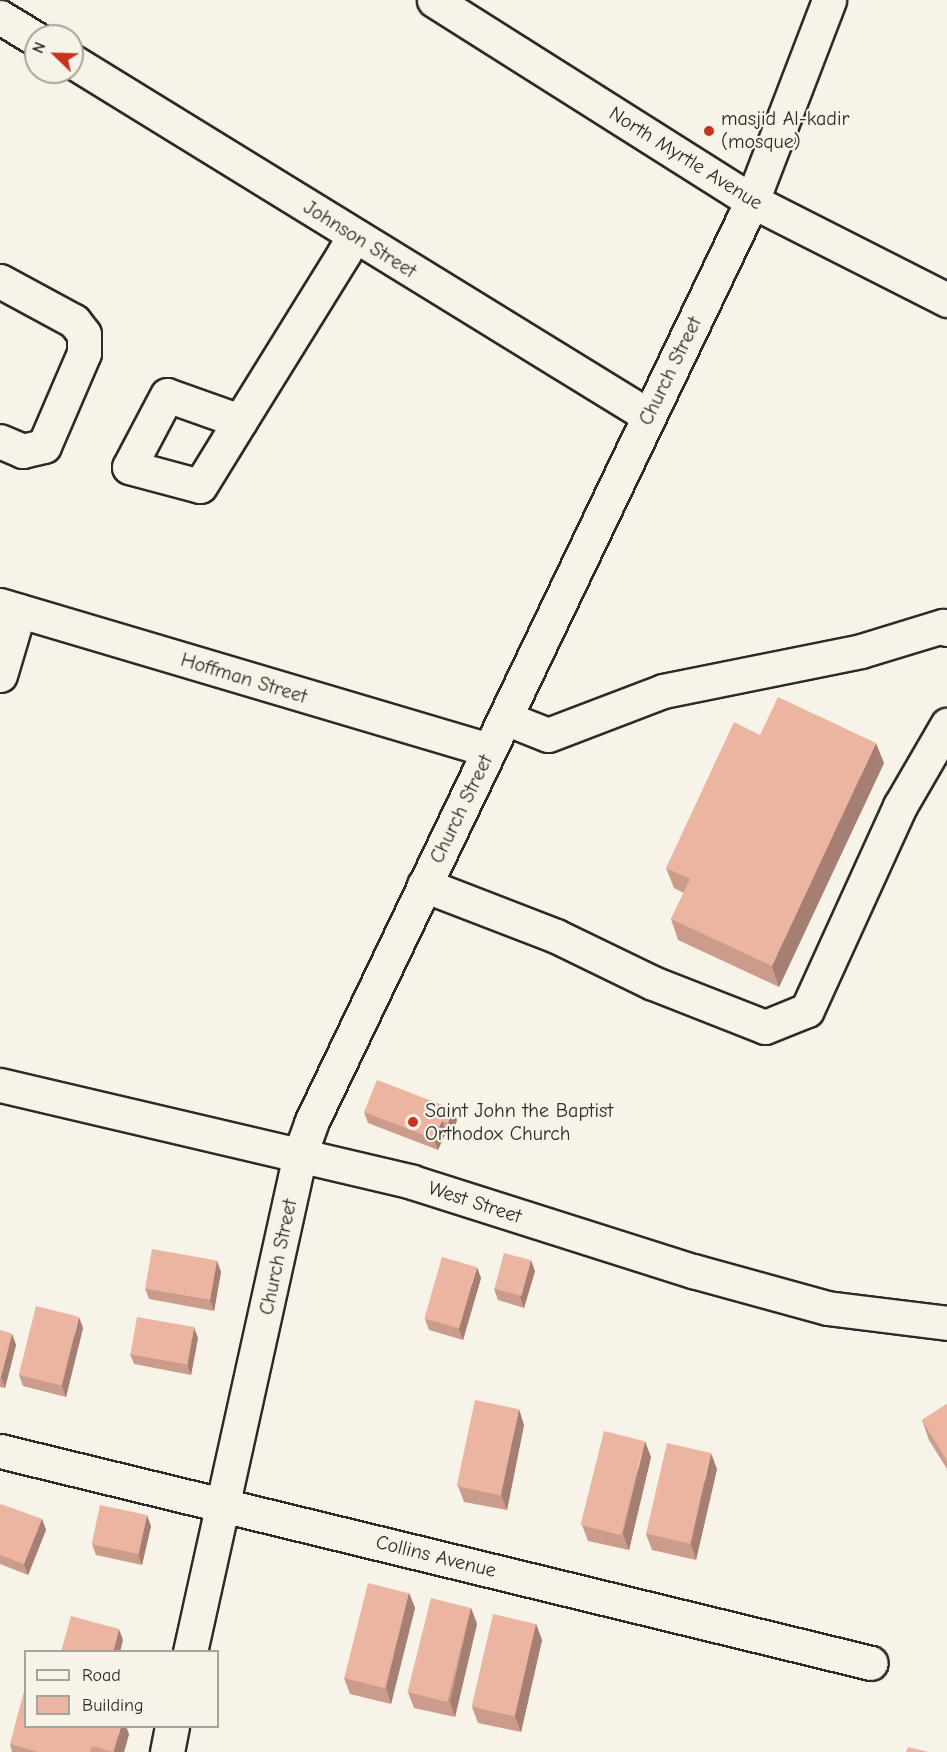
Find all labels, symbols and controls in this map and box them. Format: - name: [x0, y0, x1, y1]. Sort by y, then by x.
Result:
- north arrow: [24, 24, 84, 84]
- text: N: [29, 39, 50, 56]
- street label: North Myrtle Avenue: [605, 101, 767, 215]
- place label: masjid Al-kadir (mosque): [721, 107, 849, 154]
- marker: masjid Al-kadir (mosque): [702, 124, 716, 138]
- street label: Johnson Street: [299, 195, 421, 283]
- street label: Church Street: [633, 313, 707, 429]
- street label: Hoffman Street: [178, 647, 310, 709]
- street label: Church Street: [424, 751, 498, 867]
- place label: Saint John the Baptist Orthodox Church: [425, 1098, 613, 1145]
- marker: Saint John the Baptist Orthodox Church: [406, 1115, 420, 1129]
- street label: West Street: [425, 1176, 525, 1228]
- street label: Church Street: [254, 1197, 302, 1317]
- street label: Collins Avenue: [373, 1529, 499, 1583]
- legend: [24, 1650, 219, 1728]
- text: Road: [82, 1665, 121, 1686]
- text: Building: [82, 1695, 144, 1716]

